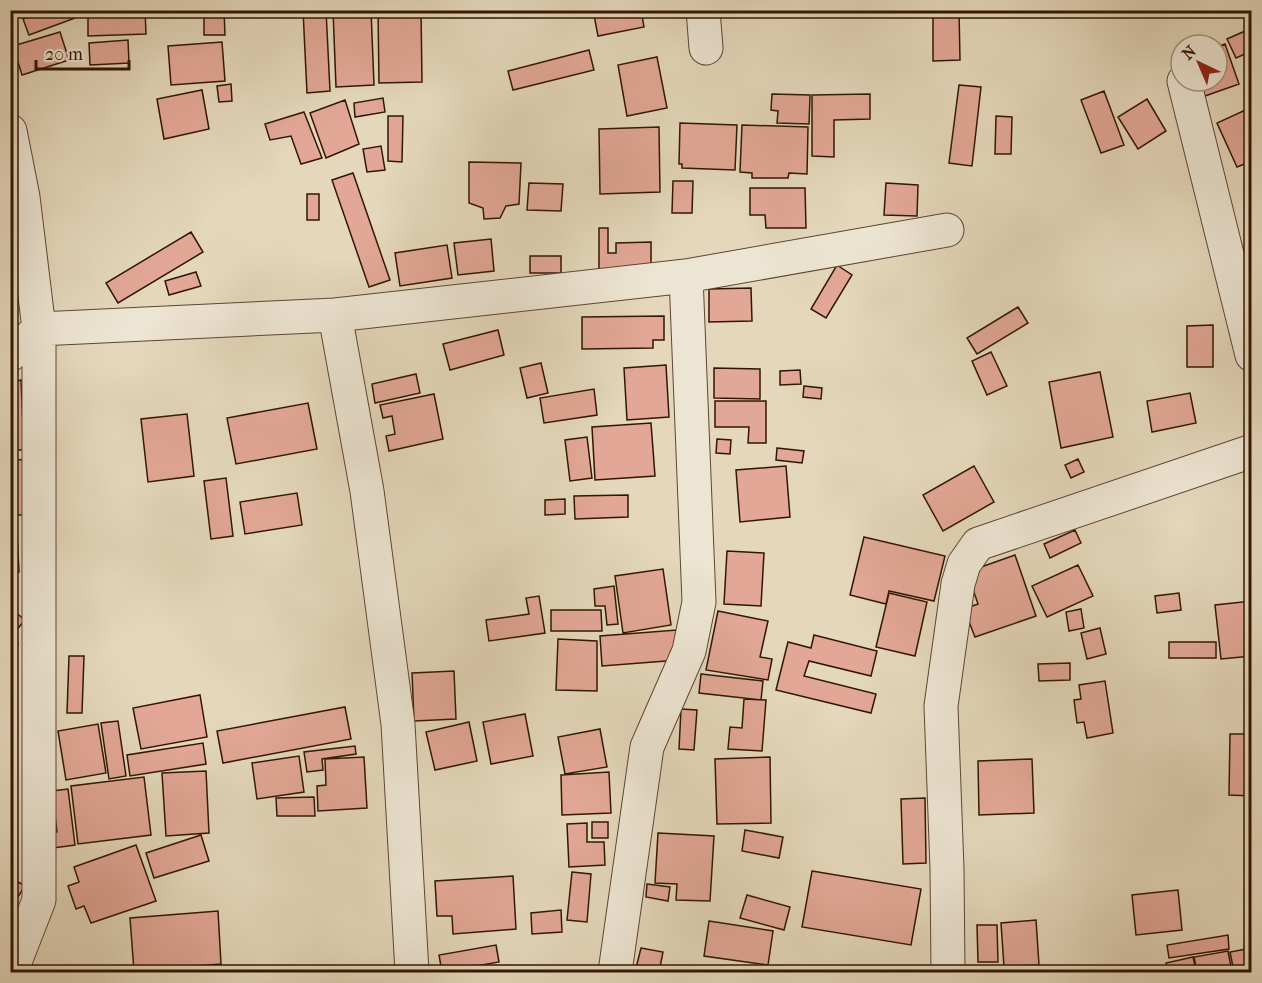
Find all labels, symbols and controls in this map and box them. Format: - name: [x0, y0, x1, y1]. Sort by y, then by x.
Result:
- scale bar: [36, 33, 129, 71]
- north arrow: [1169, 33, 1229, 93]
- text: N: [1178, 41, 1201, 64]
- text: 20 m: [45, 44, 83, 65]

